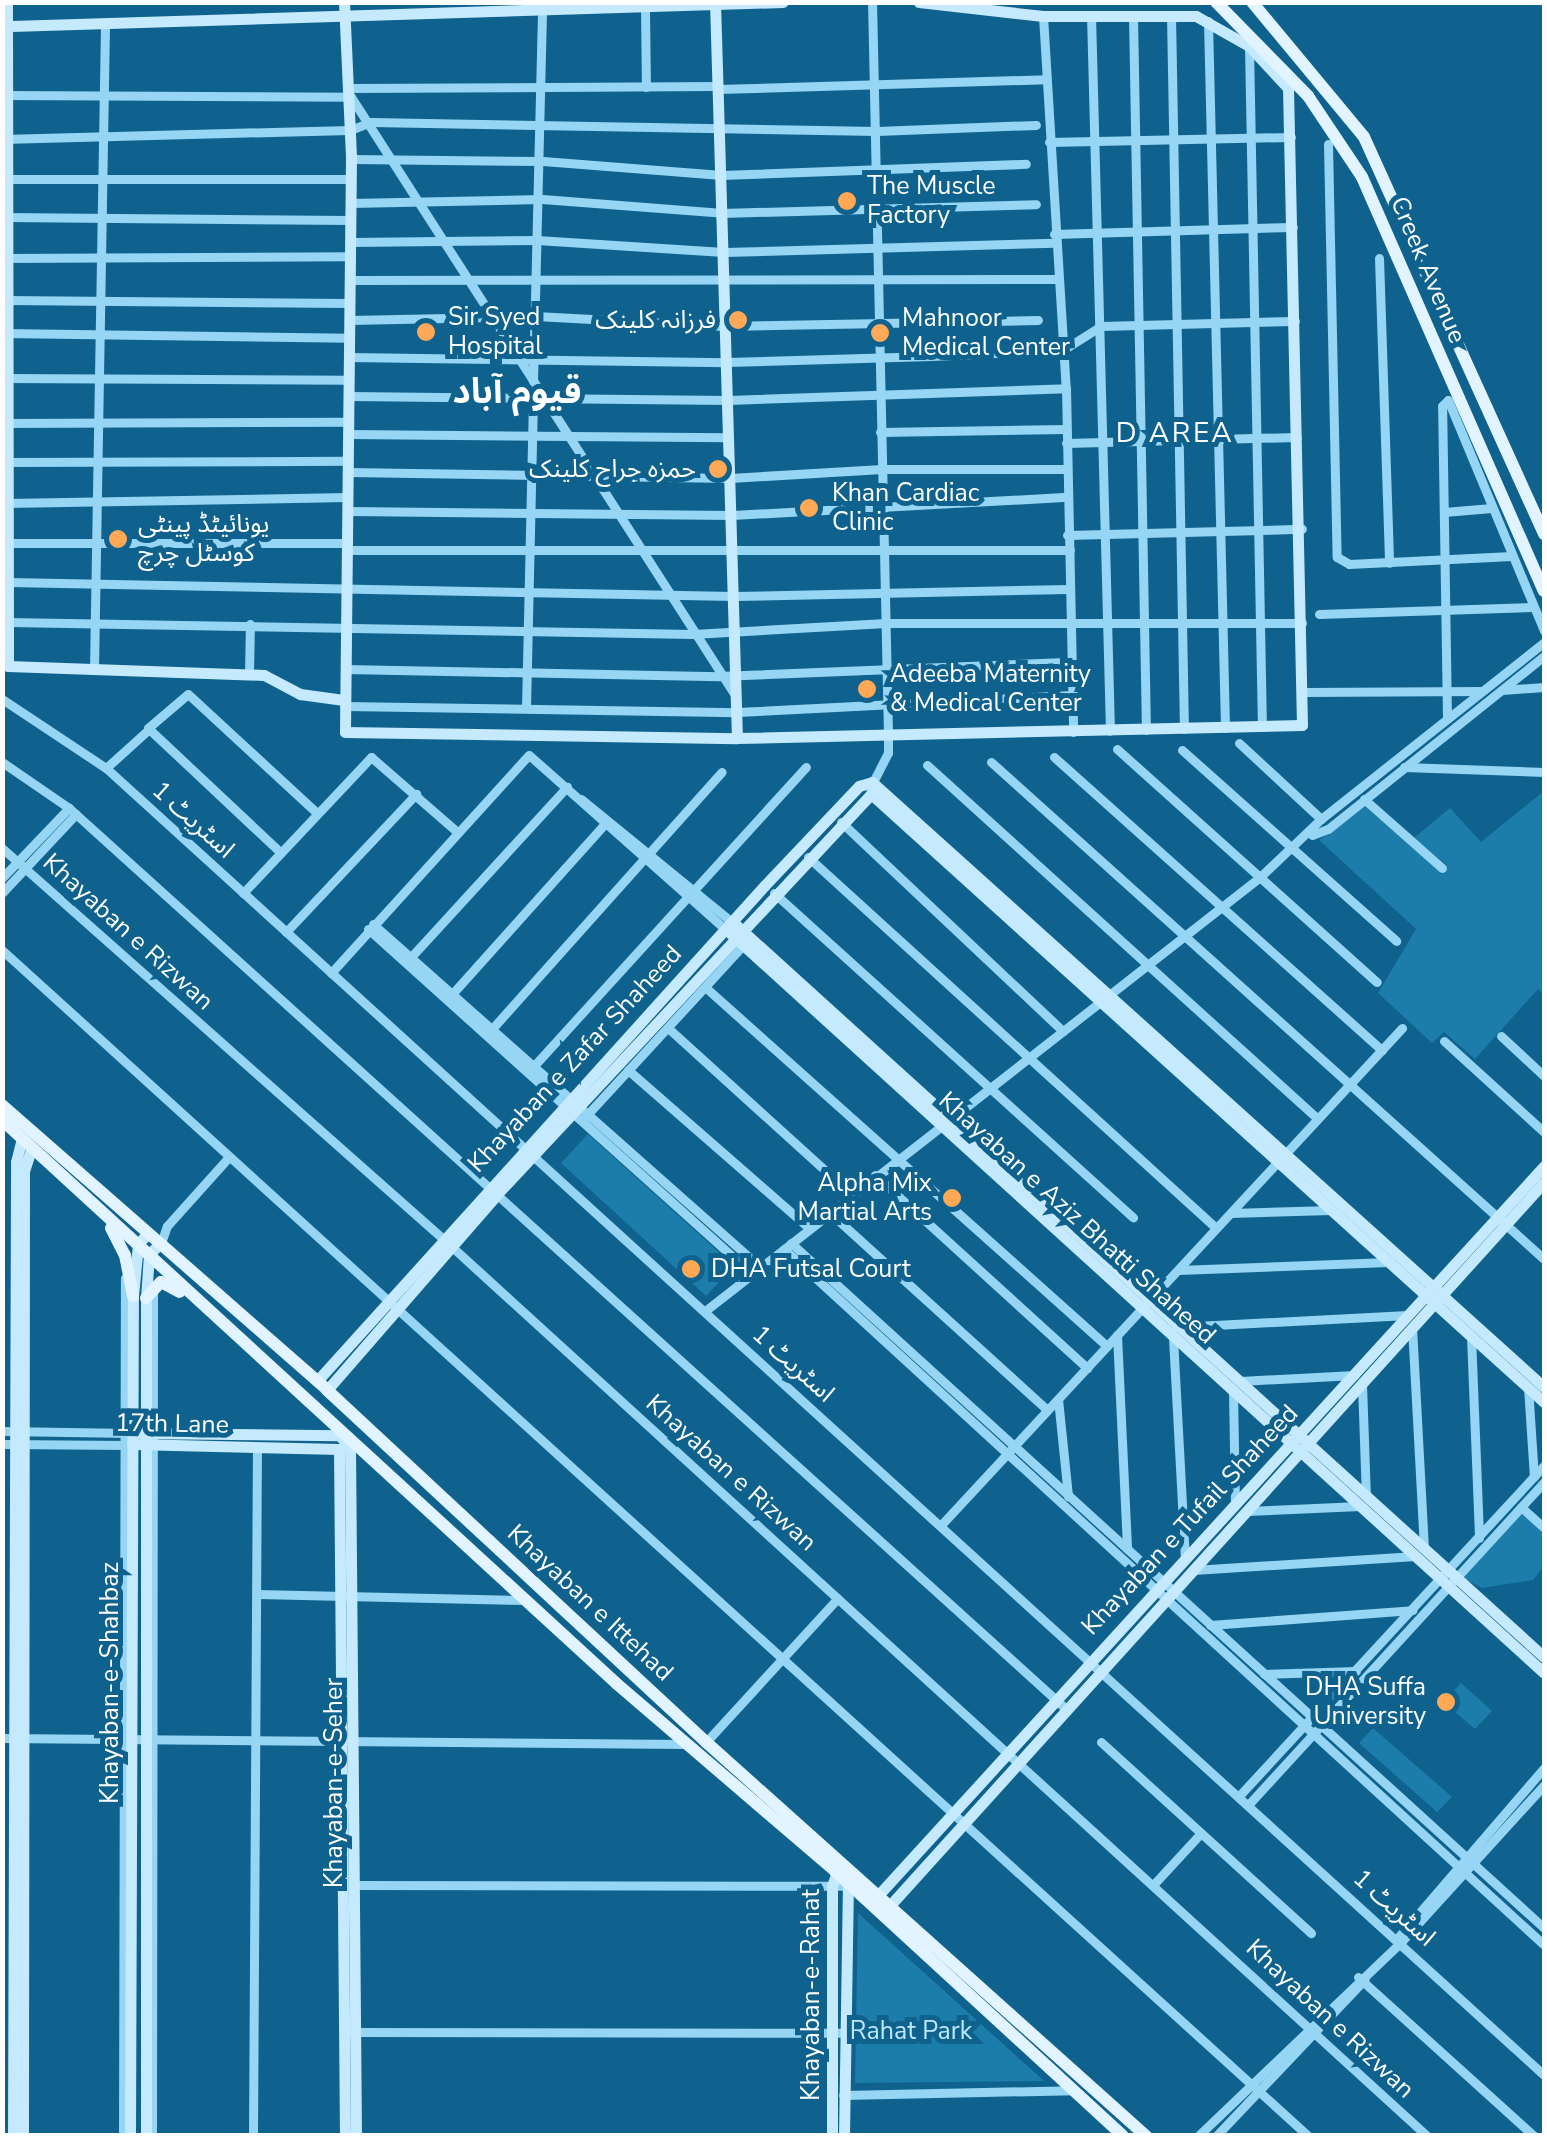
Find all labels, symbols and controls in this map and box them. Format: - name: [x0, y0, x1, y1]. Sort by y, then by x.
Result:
- place label: The Muscle Factory: [867, 172, 996, 231]
- marker: The Muscle Factory: [836, 190, 858, 212]
- street label: Creek Avenue: [1384, 192, 1472, 348]
- place label: Sir Syed Hospital: [448, 303, 543, 362]
- place label: Mahnoor Medical Center: [902, 304, 1070, 363]
- place label: فرزانہ کلینک: [595, 305, 716, 335]
- marker: فرزانہ کلینک: [725, 307, 751, 333]
- marker: Sir Syed Hospital: [413, 319, 439, 345]
- marker: Mahnoor Medical Center: [867, 320, 893, 346]
- district label: قیوم آباد: [453, 371, 581, 413]
- district label: D AREA: [1116, 416, 1234, 450]
- place label: حمزہ جراح کلینک: [529, 454, 696, 484]
- marker: حمزہ جراح کلینک: [705, 456, 731, 482]
- place label: Khan Cardiac Clinic: [832, 479, 979, 538]
- marker: Khan Cardiac Clinic: [796, 495, 822, 521]
- place label: یونائیٹڈ پینٹی کوسٹل چرچ: [138, 510, 269, 569]
- marker: یونائیٹڈ پینٹی کوسٹل چرچ: [107, 528, 129, 550]
- place label: Adeeba Maternity & Medical Center: [890, 660, 1091, 719]
- marker: Adeeba Maternity & Medical Center: [854, 676, 880, 702]
- street label: اسٹریٹ 1: [146, 775, 240, 865]
- street label: Khayaban e Rizwan: [37, 848, 219, 1016]
- street label: Khayaban e Zafar Shaheed: [462, 939, 688, 1179]
- street label: Khayaban e Aziz Bhatti Shaheed: [932, 1086, 1222, 1350]
- place label: Alpha Mix Martial Arts: [798, 1169, 932, 1228]
- marker: Alpha Mix Martial Arts: [941, 1187, 963, 1209]
- place label: DHA Futsal Court: [711, 1254, 911, 1284]
- marker: DHA Futsal Court: [680, 1258, 702, 1280]
- street label: اسٹریٹ 1: [746, 1319, 840, 1409]
- street label: Khayaban e Rizwan: [640, 1389, 822, 1557]
- street label: Khayaban e Tufail Shaheed: [1076, 1399, 1304, 1641]
- street label: 17th Lane: [115, 1408, 229, 1440]
- street label: Khayaban e Ittehad: [501, 1518, 679, 1688]
- street label: Khayaban-e-Shahbaz: [95, 1562, 125, 1804]
- place label: DHA Suffa University: [1305, 1673, 1426, 1732]
- street label: Khayaban-e-Seher: [319, 1678, 349, 1888]
- marker: DHA Suffa University: [1435, 1691, 1457, 1713]
- street label: اسٹریٹ 1: [1347, 1863, 1441, 1953]
- street label: Khayaban-e-Rahat: [796, 1889, 826, 2101]
- street label: Khayaban e Rizwan: [1240, 1933, 1420, 2105]
- park label: Rahat Park: [850, 2016, 972, 2046]

